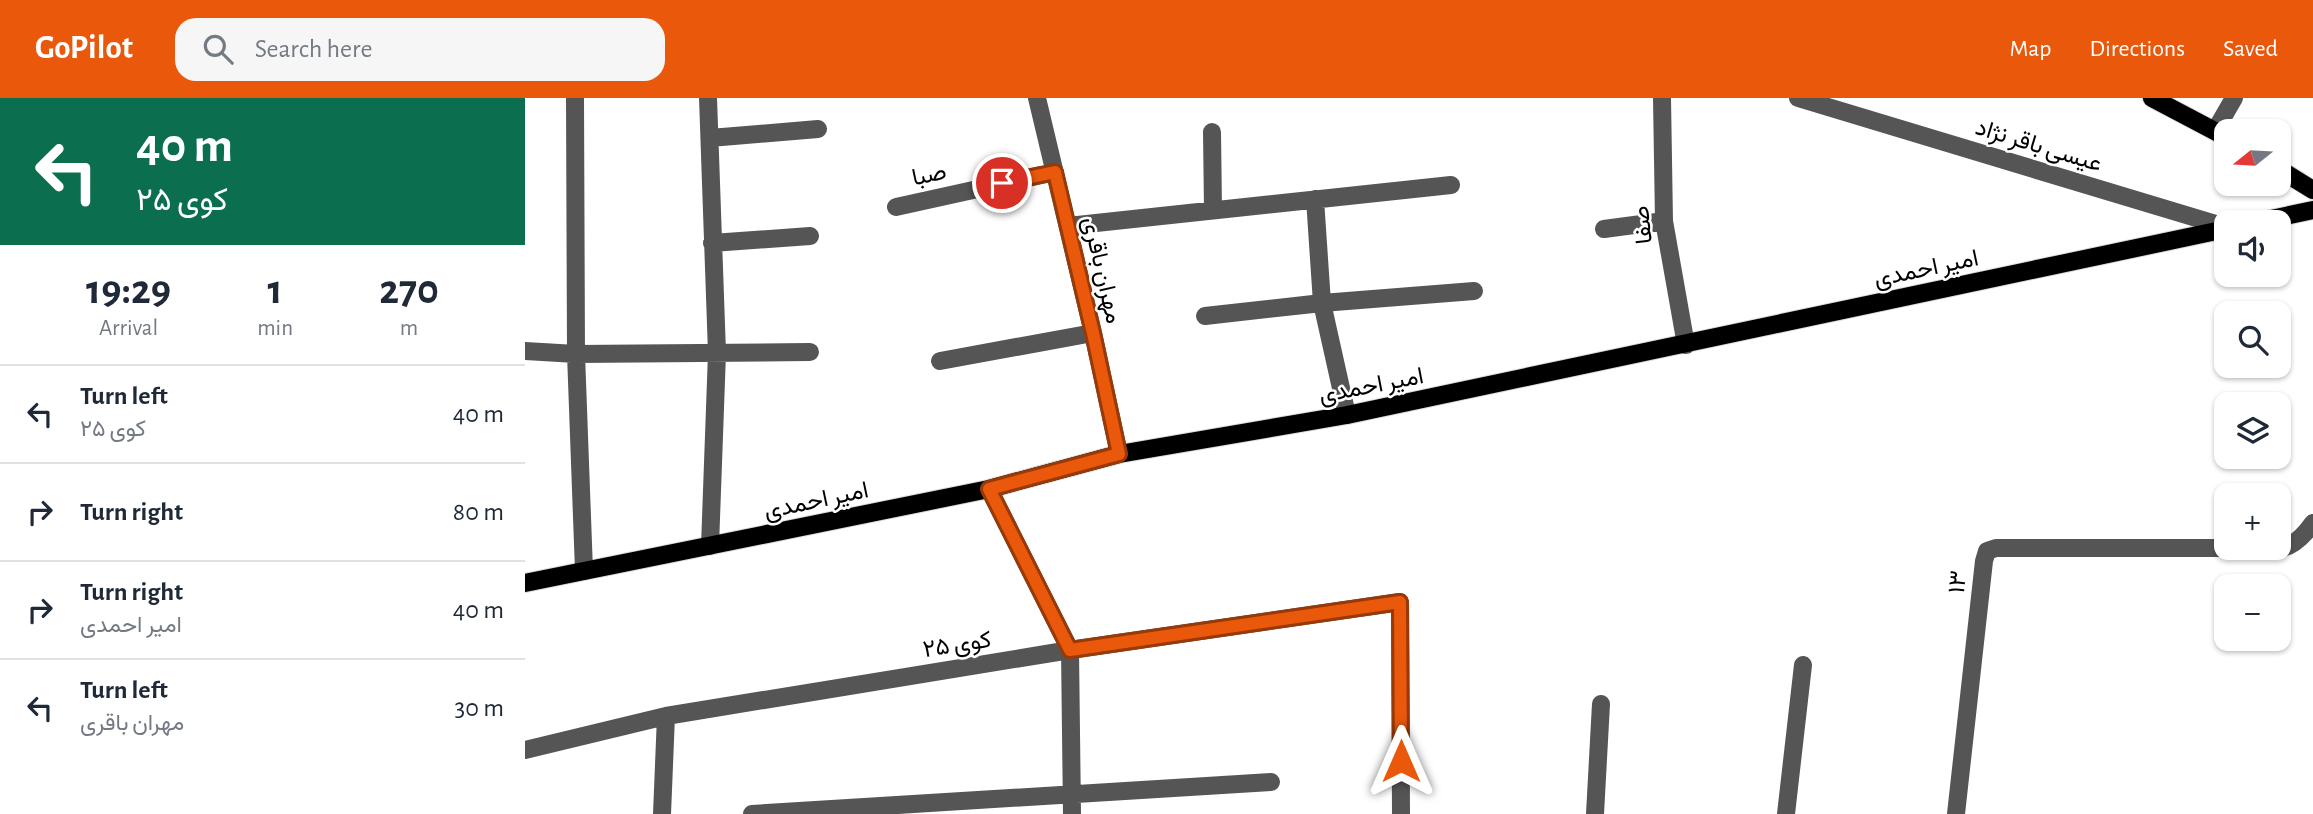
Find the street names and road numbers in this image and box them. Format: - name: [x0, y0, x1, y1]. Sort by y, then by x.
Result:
- street label: عیسی باقر نژاد: [1972, 115, 2105, 178]
- street label: صبا: [910, 160, 949, 191]
- street label: صفا: [1629, 205, 1657, 245]
- street label: مهران باقری: [1076, 215, 1126, 326]
- street label: امیر احمدی: [1872, 246, 1981, 294]
- street label: امیر احمدی: [1317, 364, 1426, 410]
- street label: امیر احمدی: [762, 478, 871, 526]
- street label: ۱۳: [1945, 570, 1971, 595]
- street label: کوی ۲۵: [921, 628, 993, 664]

